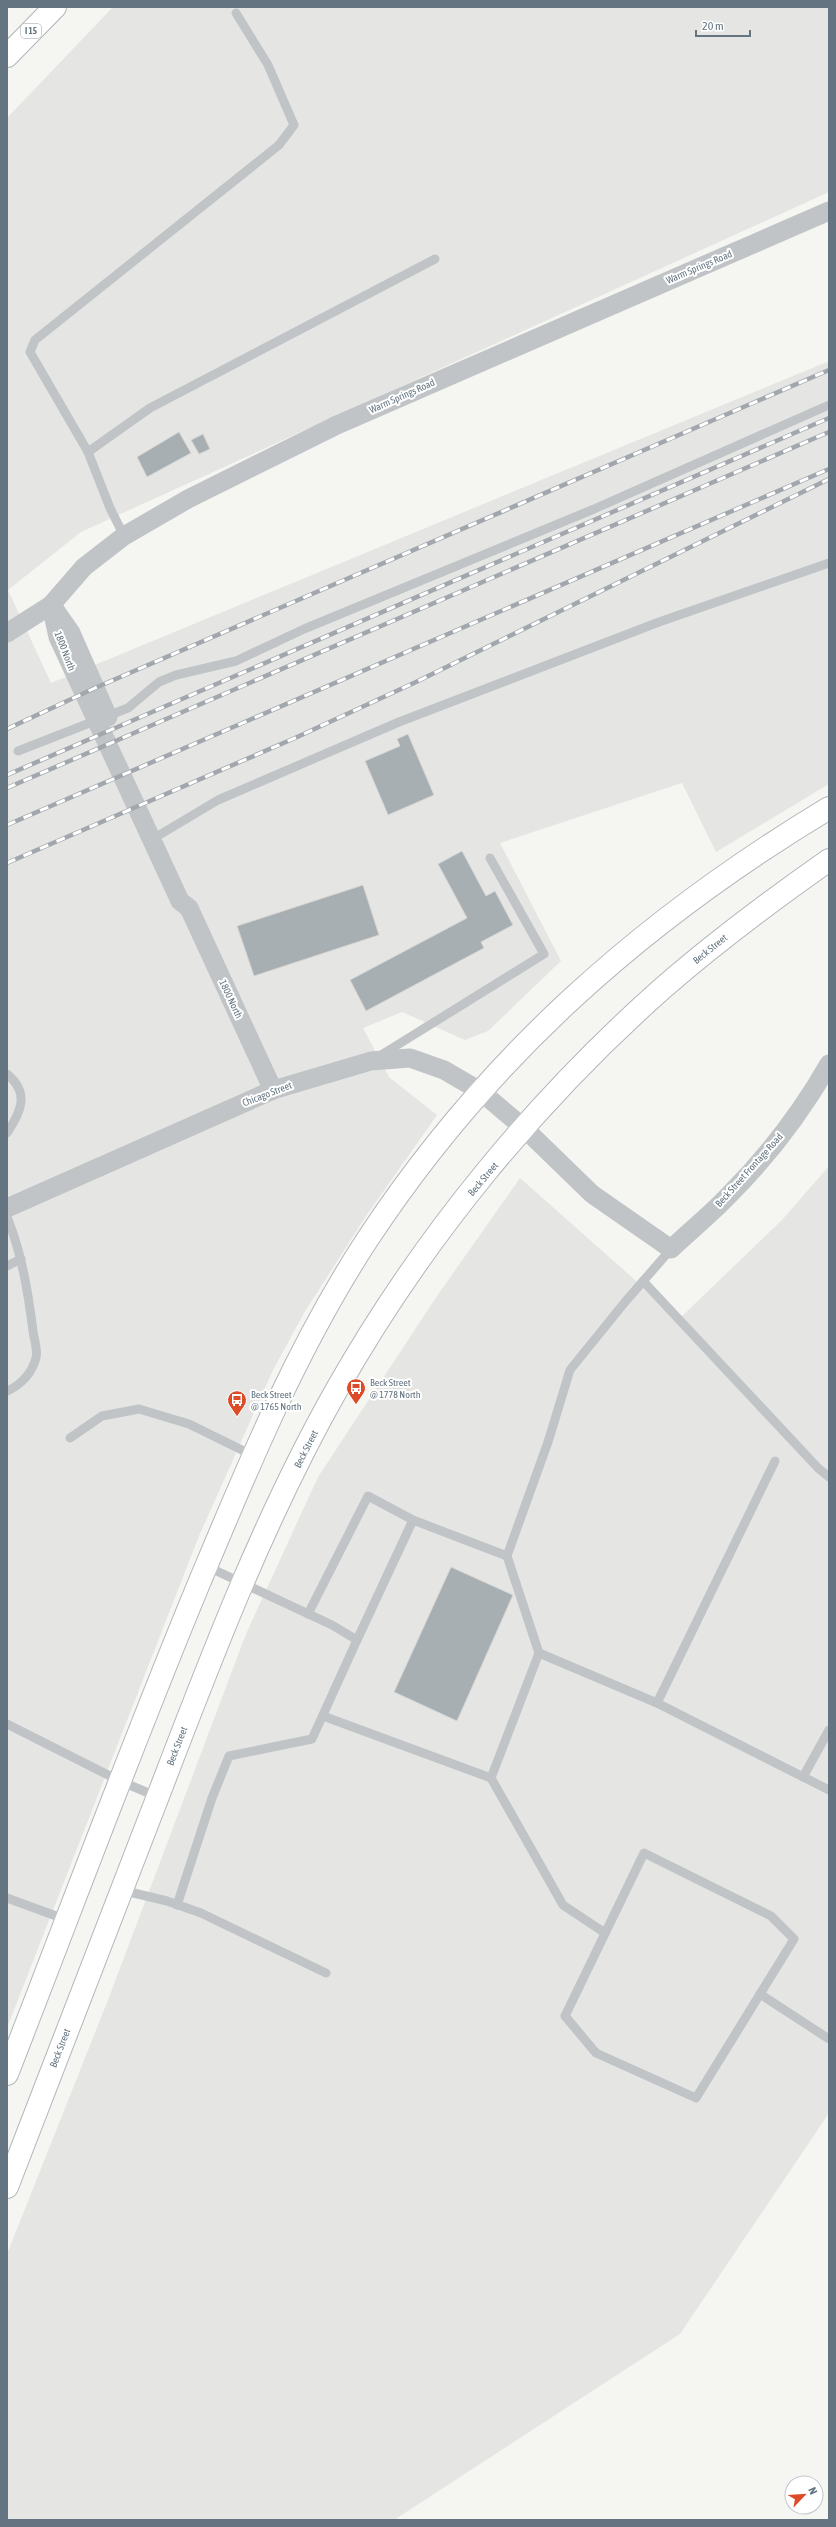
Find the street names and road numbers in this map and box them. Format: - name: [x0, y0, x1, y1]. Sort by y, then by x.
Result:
- road number: I 15: [21, 24, 41, 38]
- street label: Warm Springs Road: [664, 248, 734, 286]
- street label: Warm Springs Road: [368, 377, 437, 415]
- street label: 1800 North: [52, 630, 78, 672]
- street label: Beck Street: [691, 932, 729, 966]
- street label: 1800 North: [217, 978, 245, 1020]
- street label: Chicago Street: [241, 1079, 293, 1108]
- street label: Beck Street Frontage Road: [713, 1131, 785, 1209]
- street label: Beck Street: [466, 1160, 500, 1198]
- street label: Beck Street: [292, 1428, 320, 1470]
- street label: Beck Street: [165, 1725, 189, 1767]
- street label: Beck Street: [48, 2027, 72, 2069]

